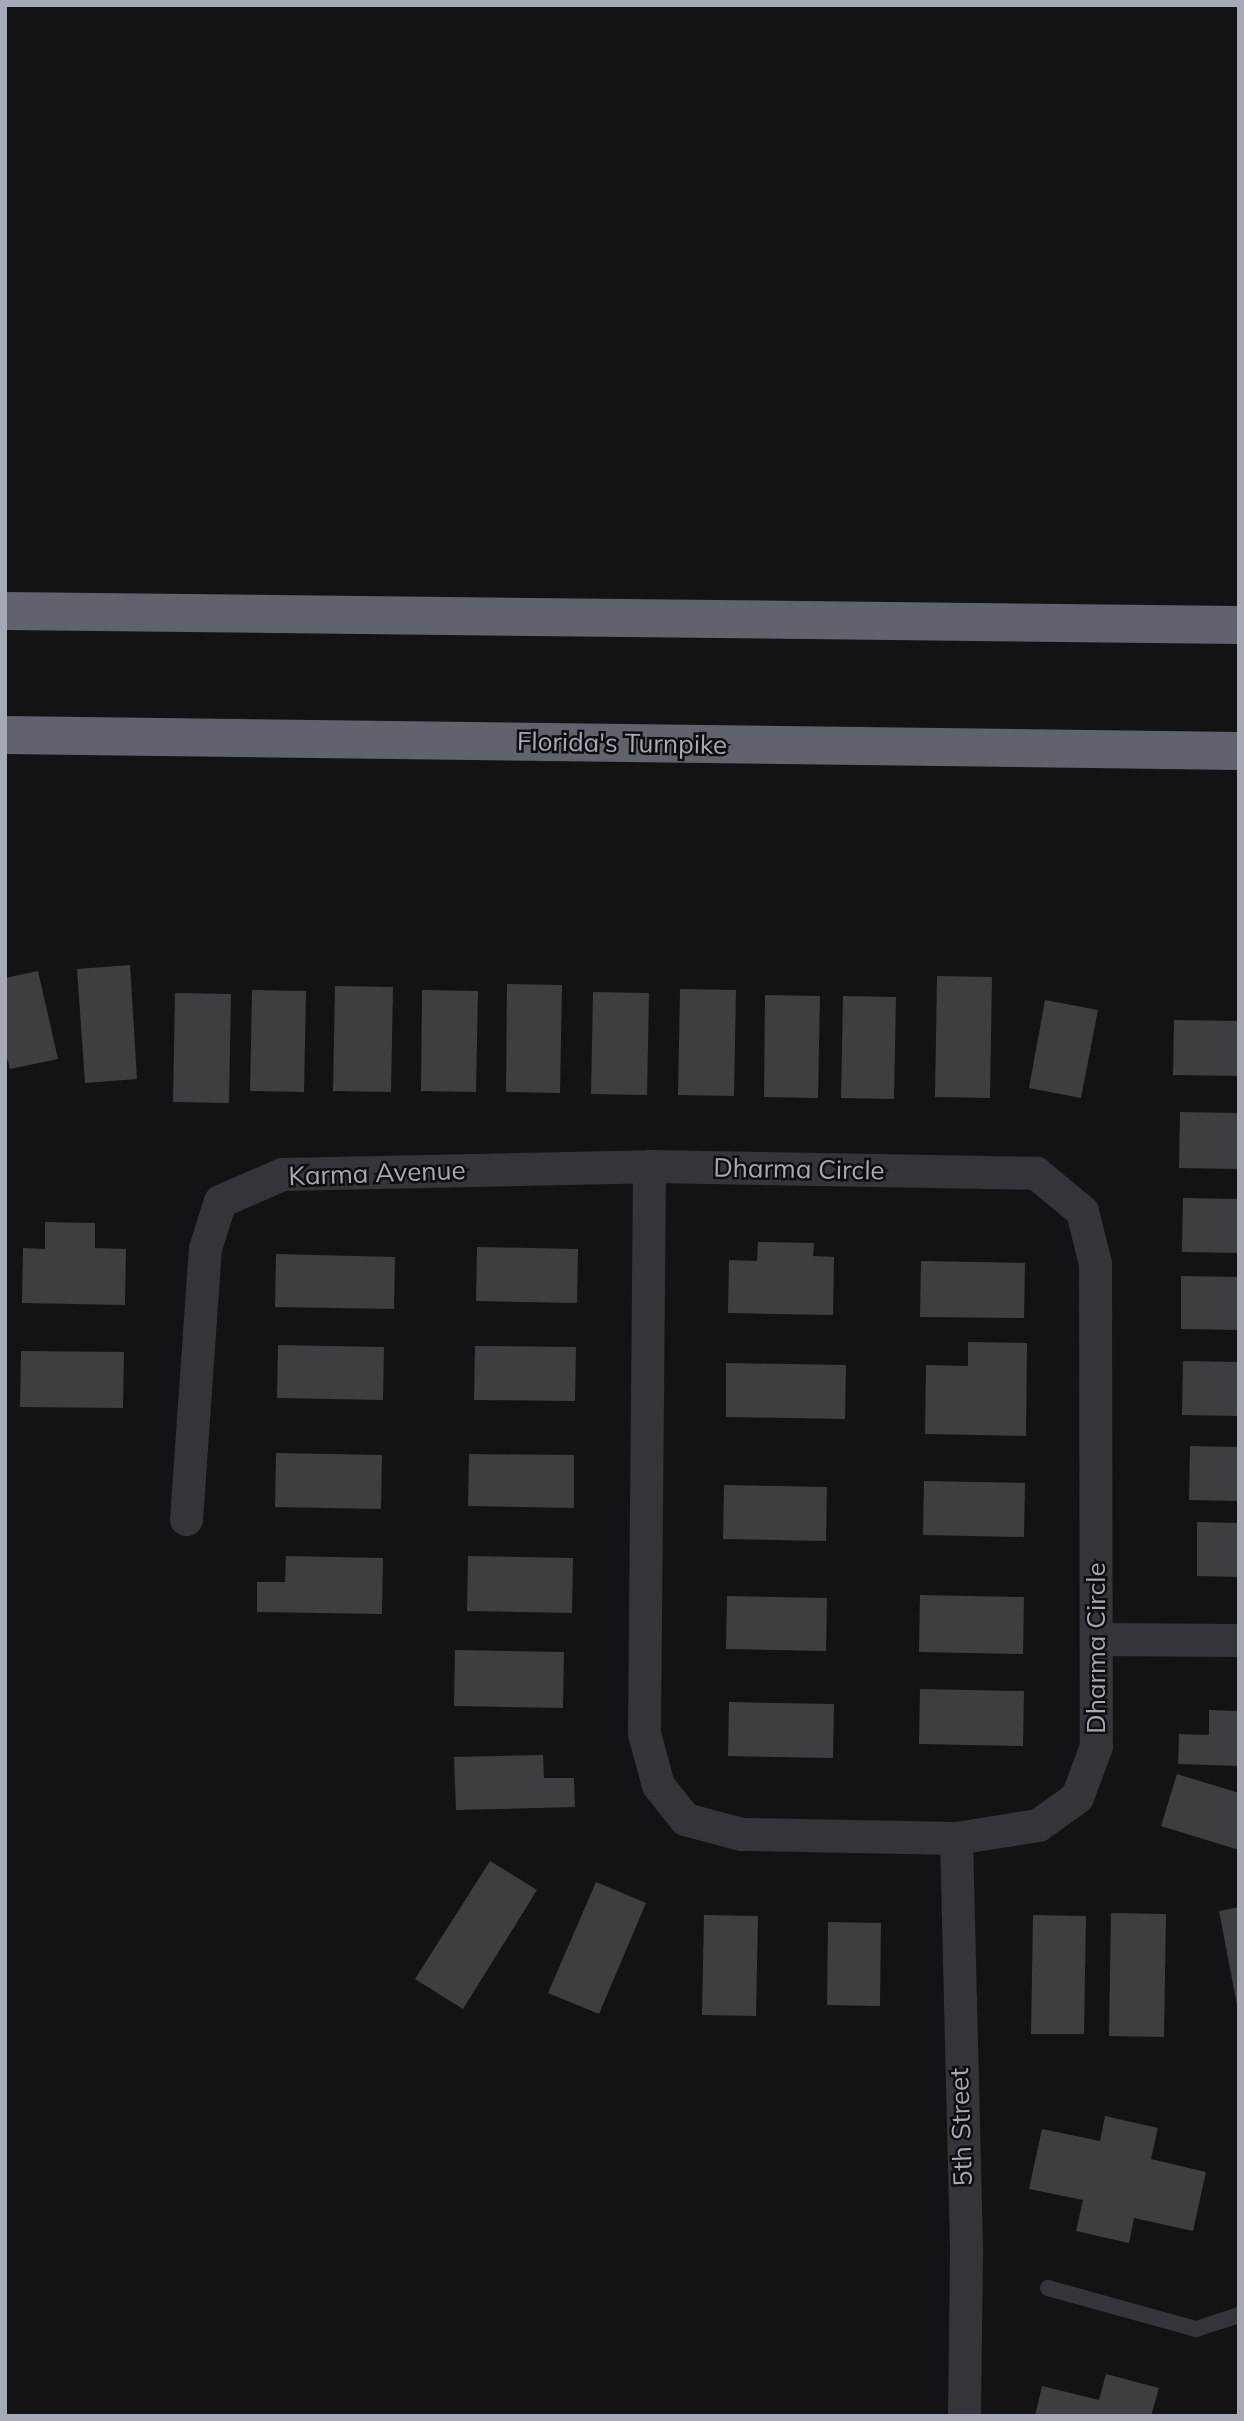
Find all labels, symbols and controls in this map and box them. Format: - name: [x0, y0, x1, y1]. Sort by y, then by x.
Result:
- street label: Florida's Turnpike: [517, 726, 727, 760]
- street label: Dharma Circle: [713, 1152, 885, 1186]
- street label: Karma Avenue: [288, 1154, 466, 1192]
- street label: Dharma Circle: [1080, 1562, 1112, 1734]
- street label: 5th Street: [943, 2067, 979, 2187]

